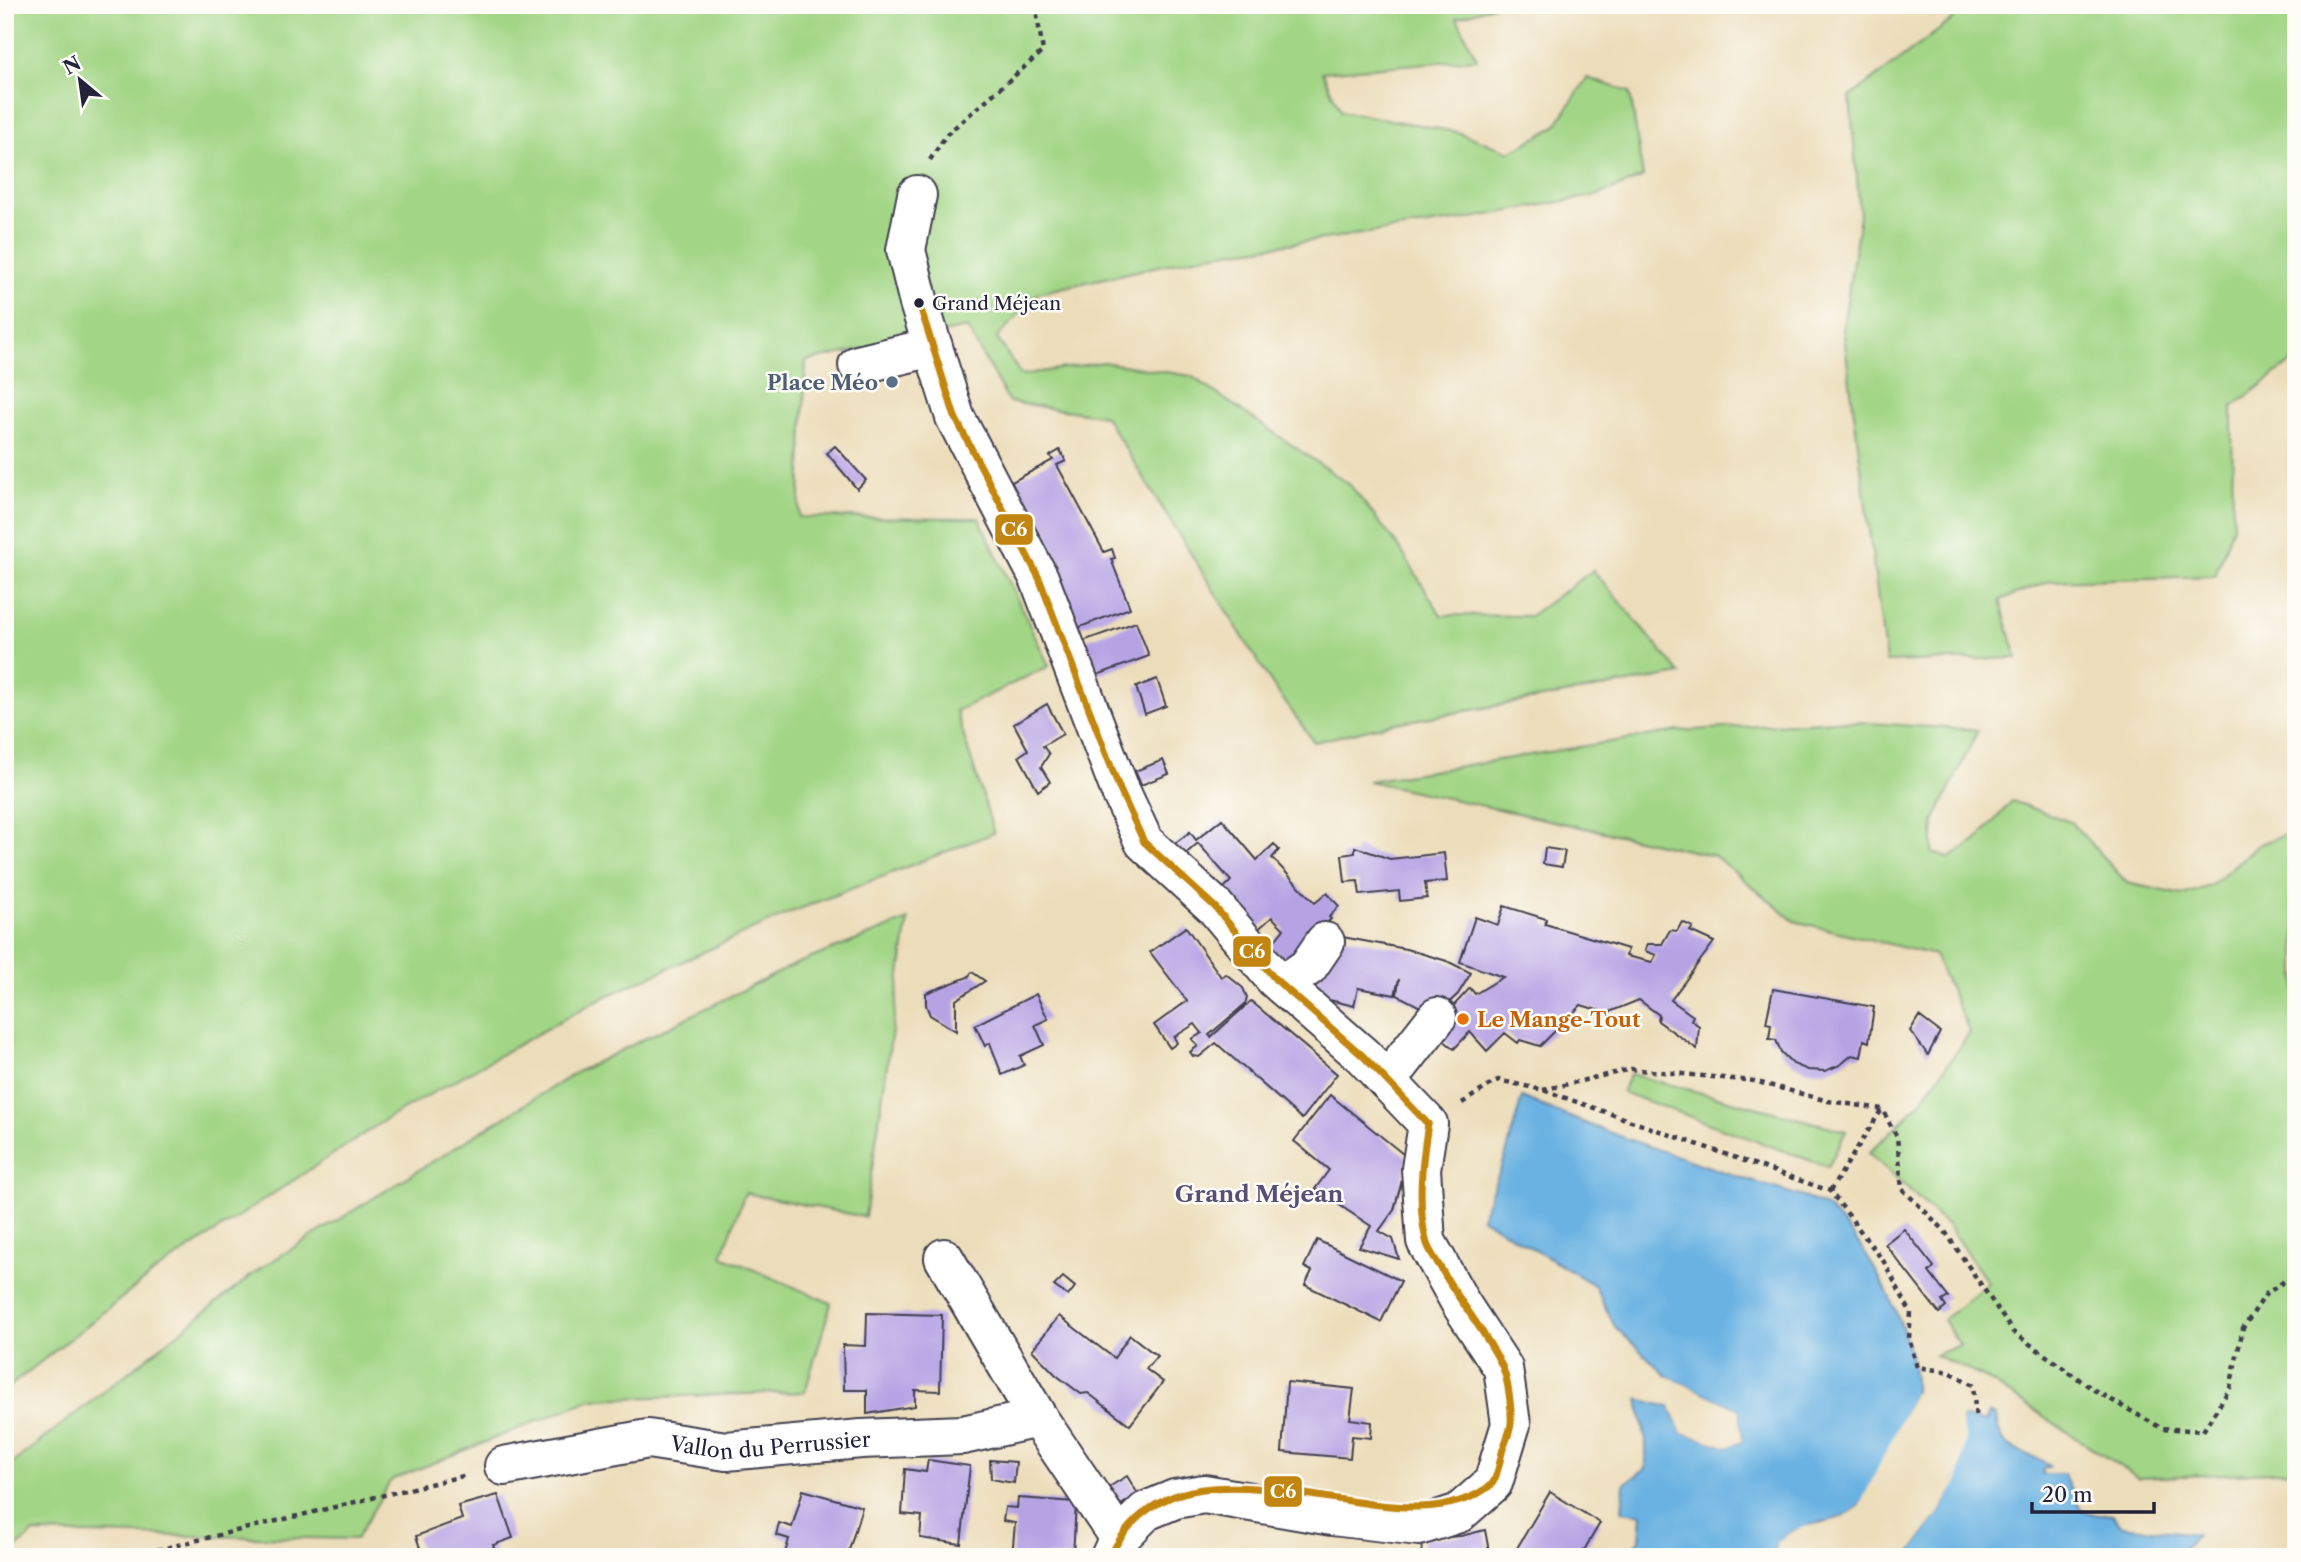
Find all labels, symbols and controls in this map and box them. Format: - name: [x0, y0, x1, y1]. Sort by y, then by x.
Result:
- north arrow: [46, 46, 116, 116]
- text: N: [59, 52, 85, 80]
- place label: Grand Méjean: [932, 292, 1061, 315]
- marker: Grand Méjean: [912, 296, 926, 310]
- place label: Place Méo: [767, 370, 878, 395]
- marker: Place Méo: [884, 374, 900, 390]
- line badge: C6: [994, 513, 1034, 546]
- text: C6: [1001, 518, 1027, 541]
- line badge: C6: [1232, 935, 1272, 968]
- text: C6: [1239, 940, 1265, 963]
- place label: Le Mange-Tout: [1477, 1007, 1641, 1032]
- marker: Le Mange-Tout: [1455, 1011, 1471, 1027]
- district label: Grand Méjean: [1175, 1180, 1344, 1208]
- street label: Vallon du Perrussier: [668, 1426, 871, 1464]
- scale bar: [2032, 1471, 2154, 1515]
- line badge: C6: [1263, 1475, 1303, 1508]
- text: C6: [1270, 1480, 1296, 1503]
- text: 20 m: [2042, 1482, 2093, 1507]

